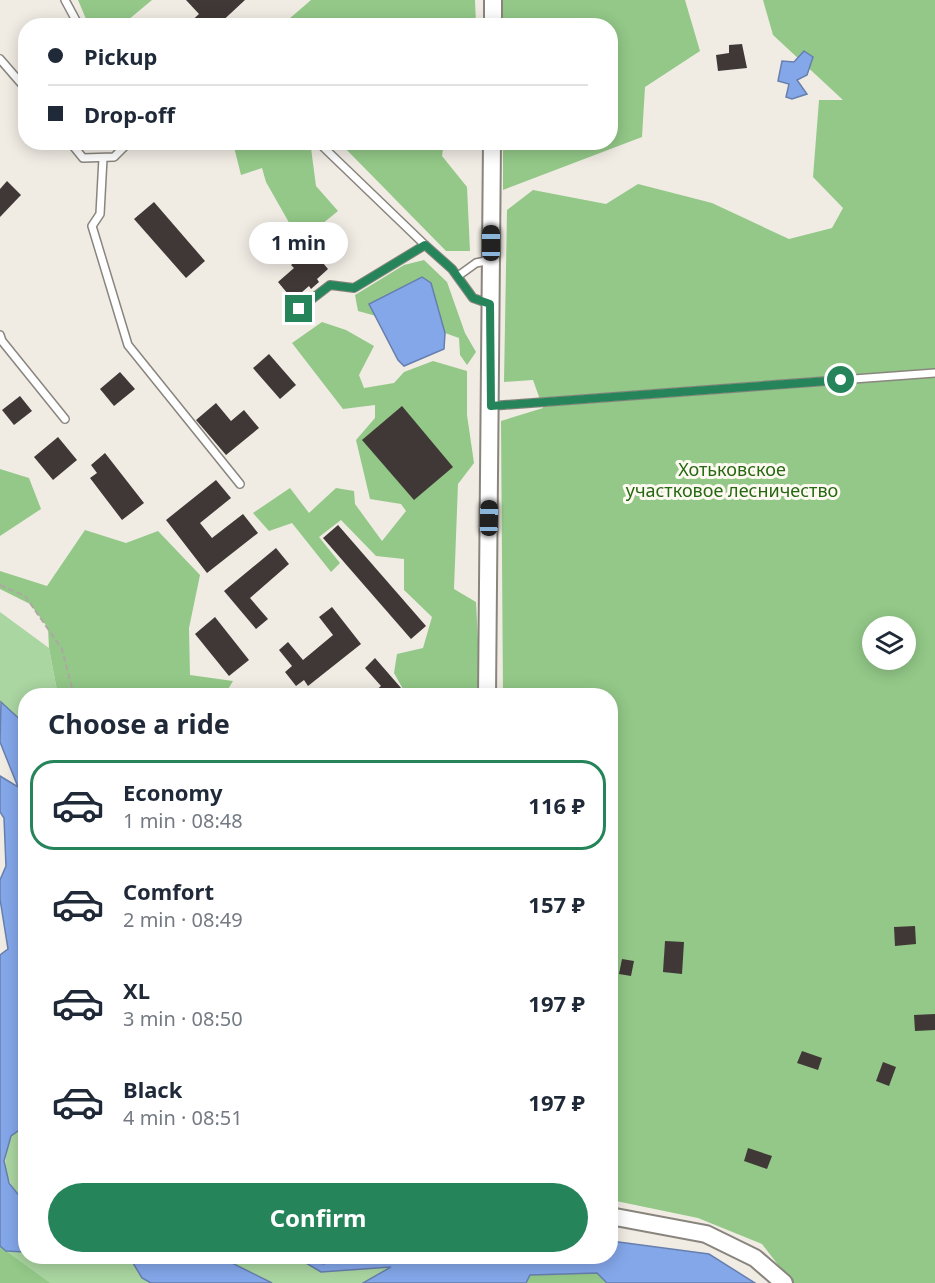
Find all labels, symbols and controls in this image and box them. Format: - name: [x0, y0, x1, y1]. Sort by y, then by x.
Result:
- text: Pickup: [84, 41, 157, 71]
- text: Drop-off: [84, 99, 175, 129]
- callout: 1 min: [250, 222, 348, 264]
- car: [482, 225, 500, 261]
- text: 1 min: [271, 229, 326, 256]
- route end: [285, 295, 312, 322]
- route start: [827, 366, 854, 393]
- park label: Хотьковское участковое лесничество: [626, 457, 838, 502]
- car: [480, 500, 498, 536]
- map controls: [862, 616, 916, 670]
- button: layers: [862, 616, 916, 670]
- text: Choose a ride: [48, 705, 230, 742]
- text: Economy: [123, 777, 222, 807]
- icon: car: [51, 778, 105, 832]
- text: 116 ₽: [528, 790, 585, 820]
- text: 1 min · 08:48: [123, 807, 243, 834]
- text: Comfort: [123, 876, 214, 906]
- icon: car: [51, 877, 105, 931]
- text: 157 ₽: [528, 889, 585, 919]
- text: 2 min · 08:49: [123, 906, 243, 933]
- text: XL: [123, 975, 150, 1005]
- icon: car: [51, 976, 105, 1030]
- text: 197 ₽: [528, 988, 585, 1018]
- text: 3 min · 08:50: [123, 1005, 243, 1032]
- text: Black: [123, 1074, 182, 1104]
- icon: car: [51, 1075, 105, 1129]
- text: 197 ₽: [528, 1087, 585, 1117]
- text: 4 min · 08:51: [123, 1104, 243, 1131]
- button: Confirm: [48, 1183, 588, 1252]

